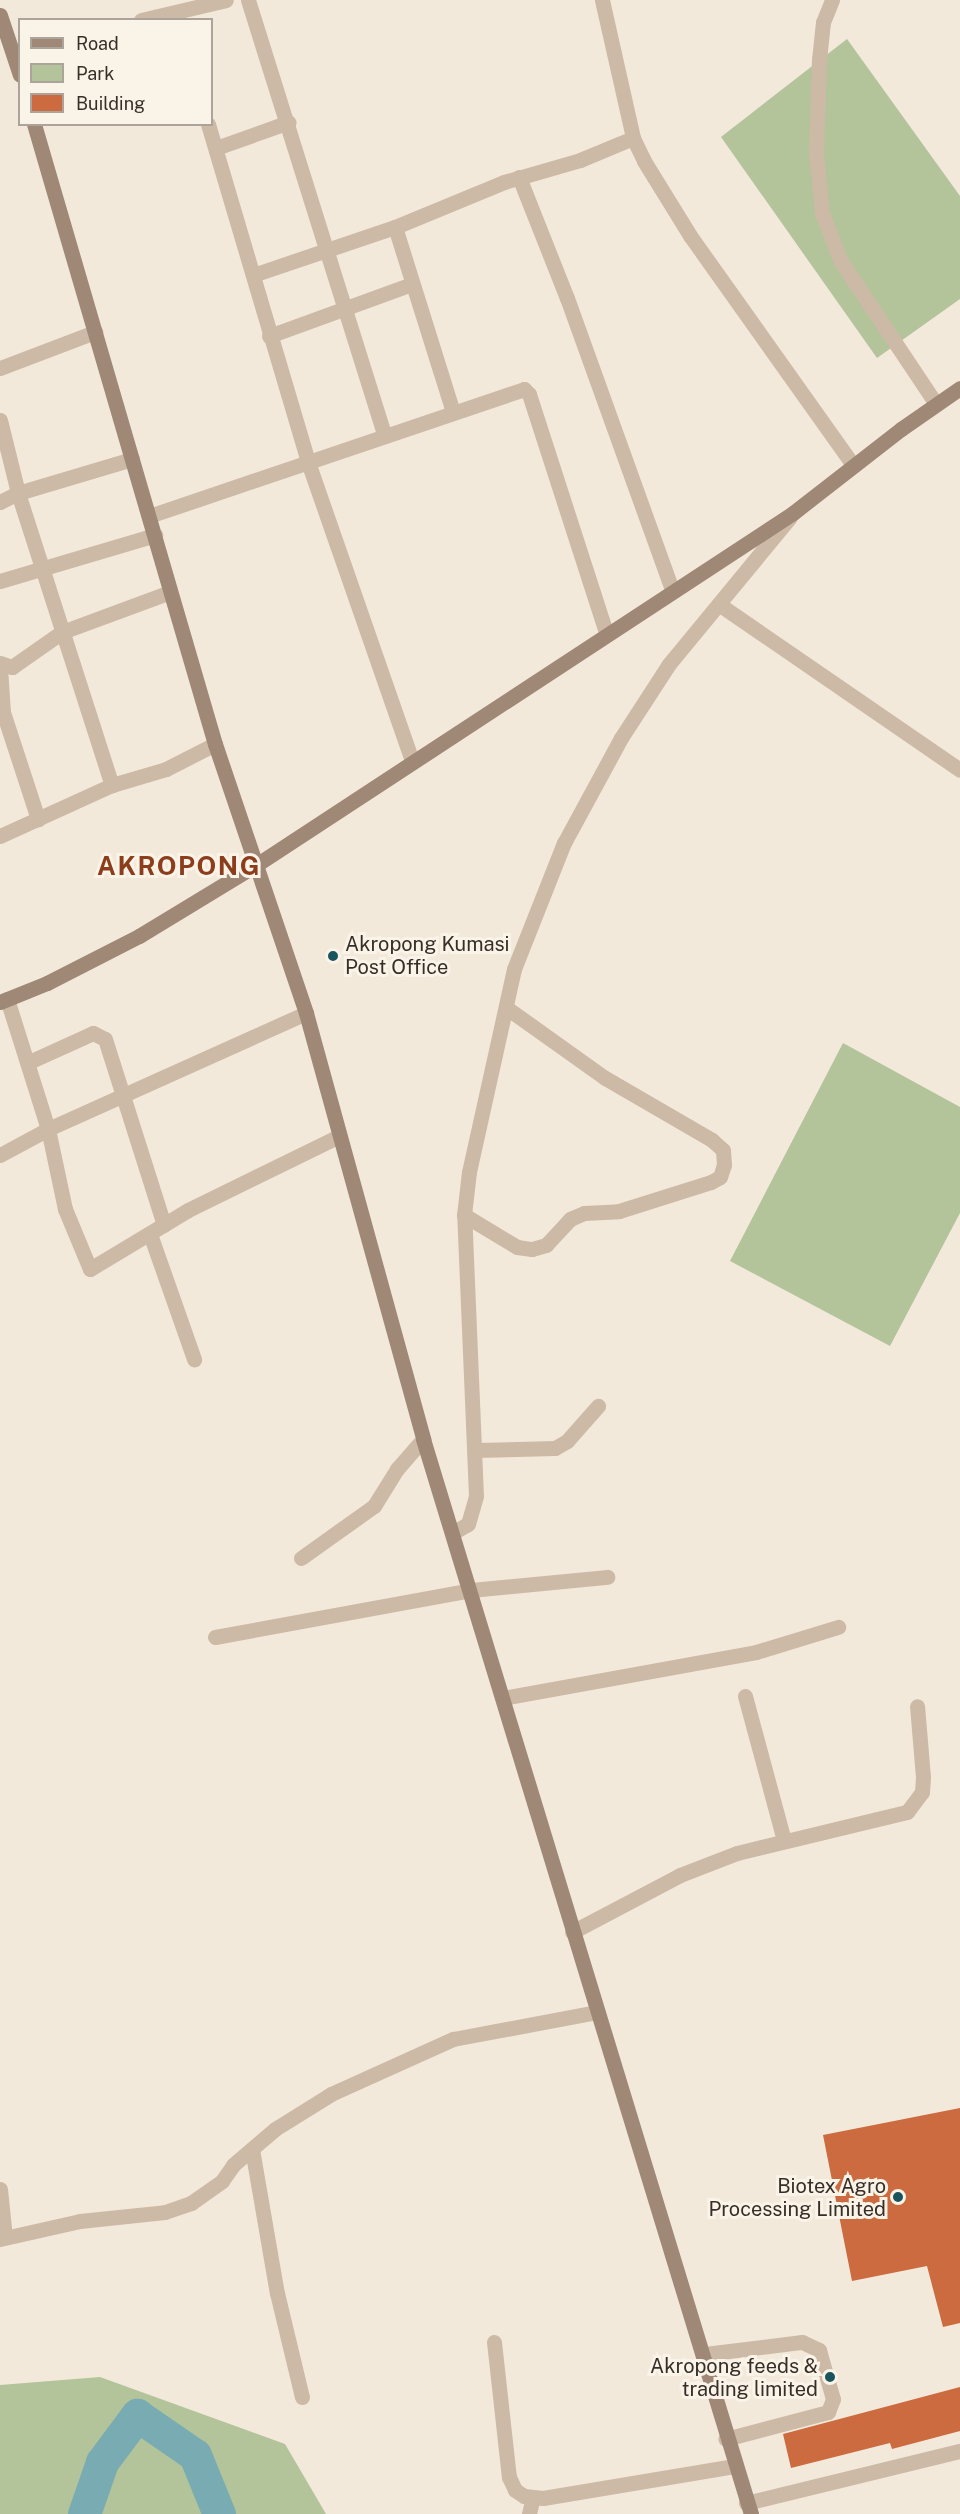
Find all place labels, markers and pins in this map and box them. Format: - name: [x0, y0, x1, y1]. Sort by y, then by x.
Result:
- place label: Akropong Kumasi Post Office: [345, 933, 510, 980]
- marker: Akropong Kumasi Post Office: [326, 949, 340, 963]
- place label: Biotex Agro Processing Limited: [708, 2174, 886, 2221]
- marker: Biotex Agro Processing Limited: [891, 2190, 905, 2204]
- place label: Akropong feeds & trading limited: [650, 2354, 818, 2401]
- marker: Akropong feeds & trading limited: [823, 2370, 837, 2384]

